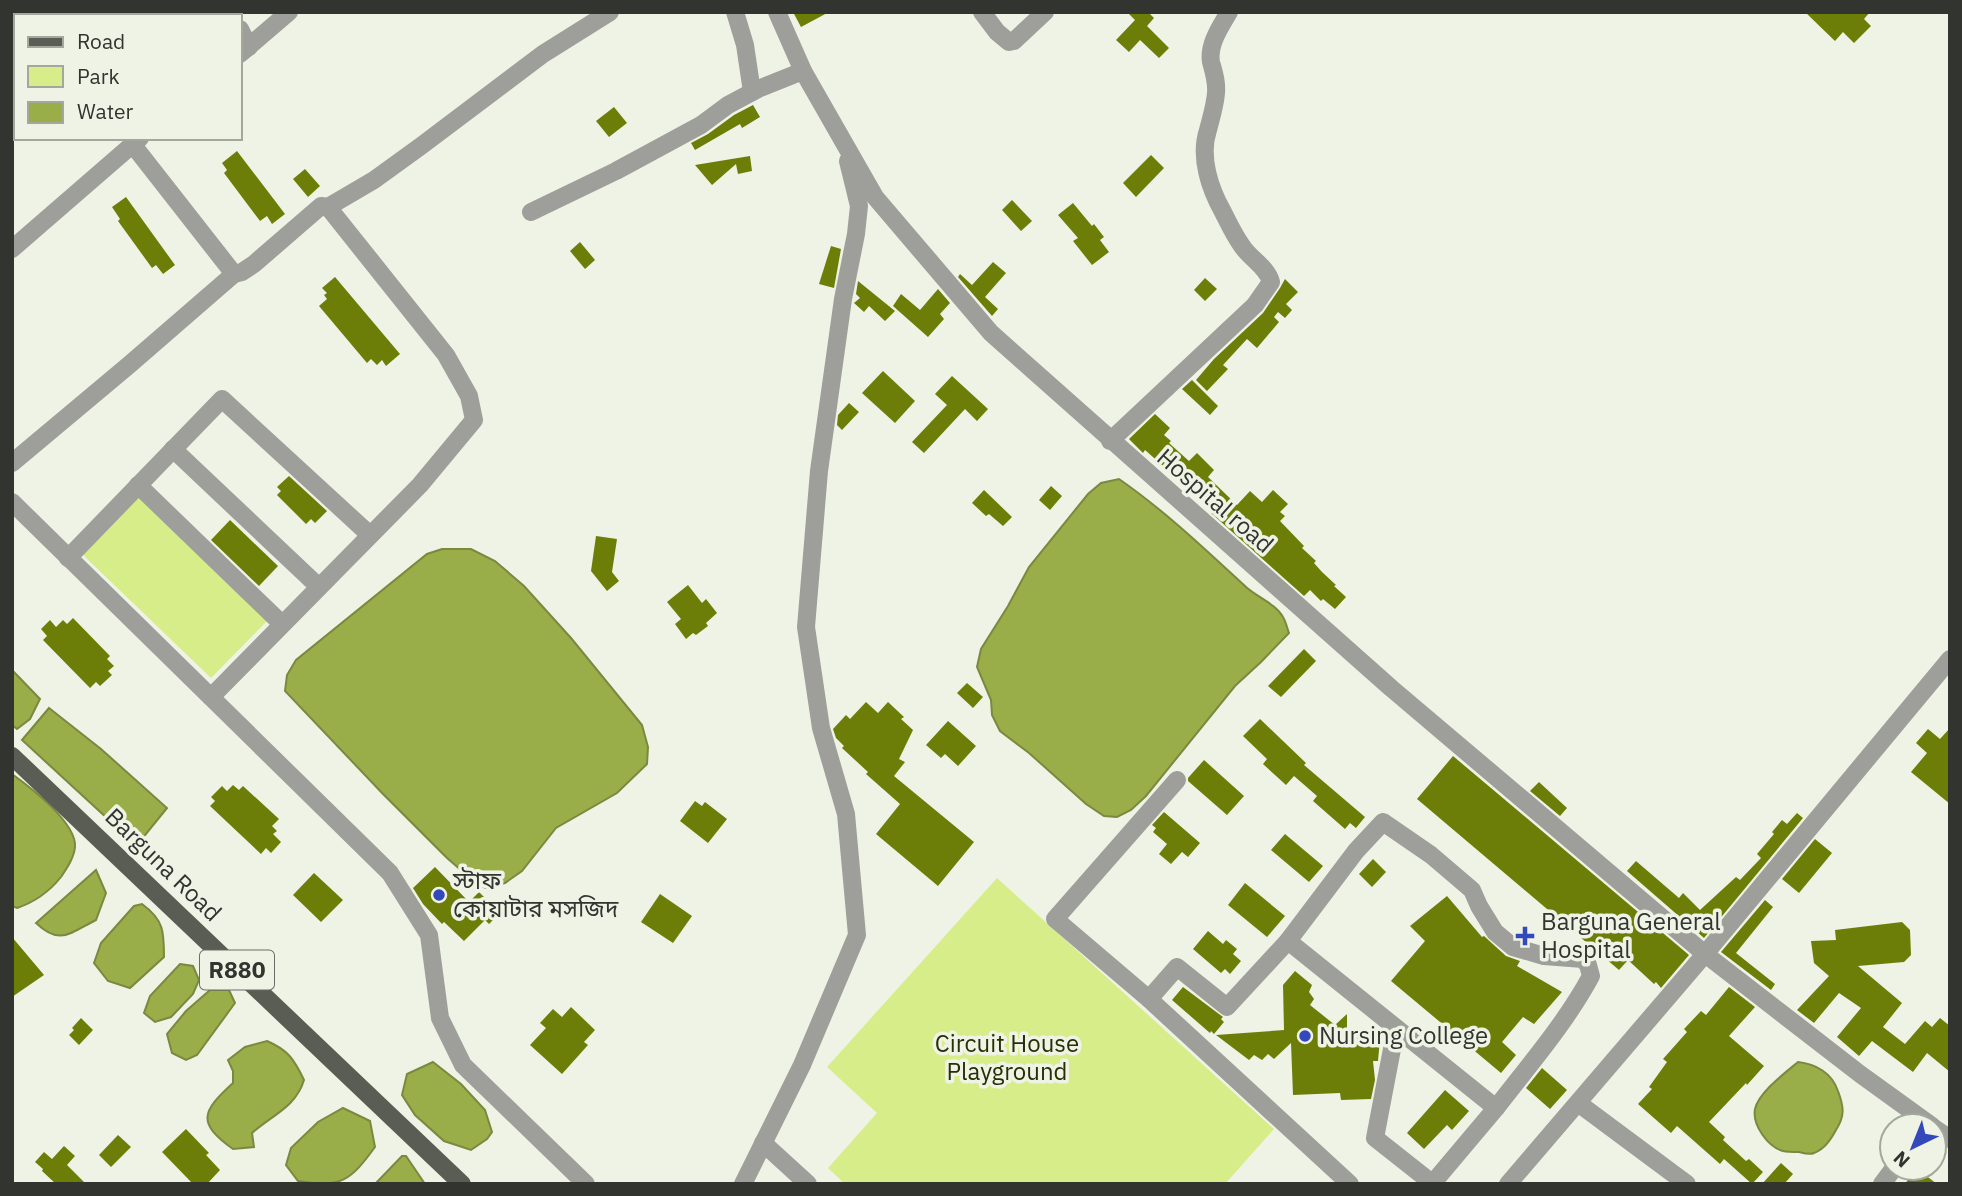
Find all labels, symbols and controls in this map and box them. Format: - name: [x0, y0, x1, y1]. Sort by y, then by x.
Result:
- legend: [14, 14, 242, 140]
- text: Road: [77, 27, 125, 55]
- text: Park: [77, 62, 120, 90]
- text: Water: [77, 97, 134, 125]
- street label: Hospital road: [1151, 441, 1281, 560]
- street label: Barguna Road: [99, 801, 229, 928]
- place label: স্টাফ কোয়াটার মসজিদ: [452, 864, 619, 924]
- marker: স্টাফ কোয়াটার মসজিদ: [431, 887, 447, 903]
- place label: Barguna General Hospital: [1541, 905, 1721, 965]
- marker: Barguna General Hospital: [1515, 926, 1535, 946]
- road number: R880: [200, 951, 274, 990]
- place label: Nursing College: [1319, 1019, 1488, 1051]
- park label: Circuit House Playground: [935, 1027, 1079, 1087]
- marker: Nursing College: [1297, 1028, 1313, 1044]
- north arrow: [1878, 1112, 1948, 1182]
- text: N: [1888, 1146, 1915, 1173]

